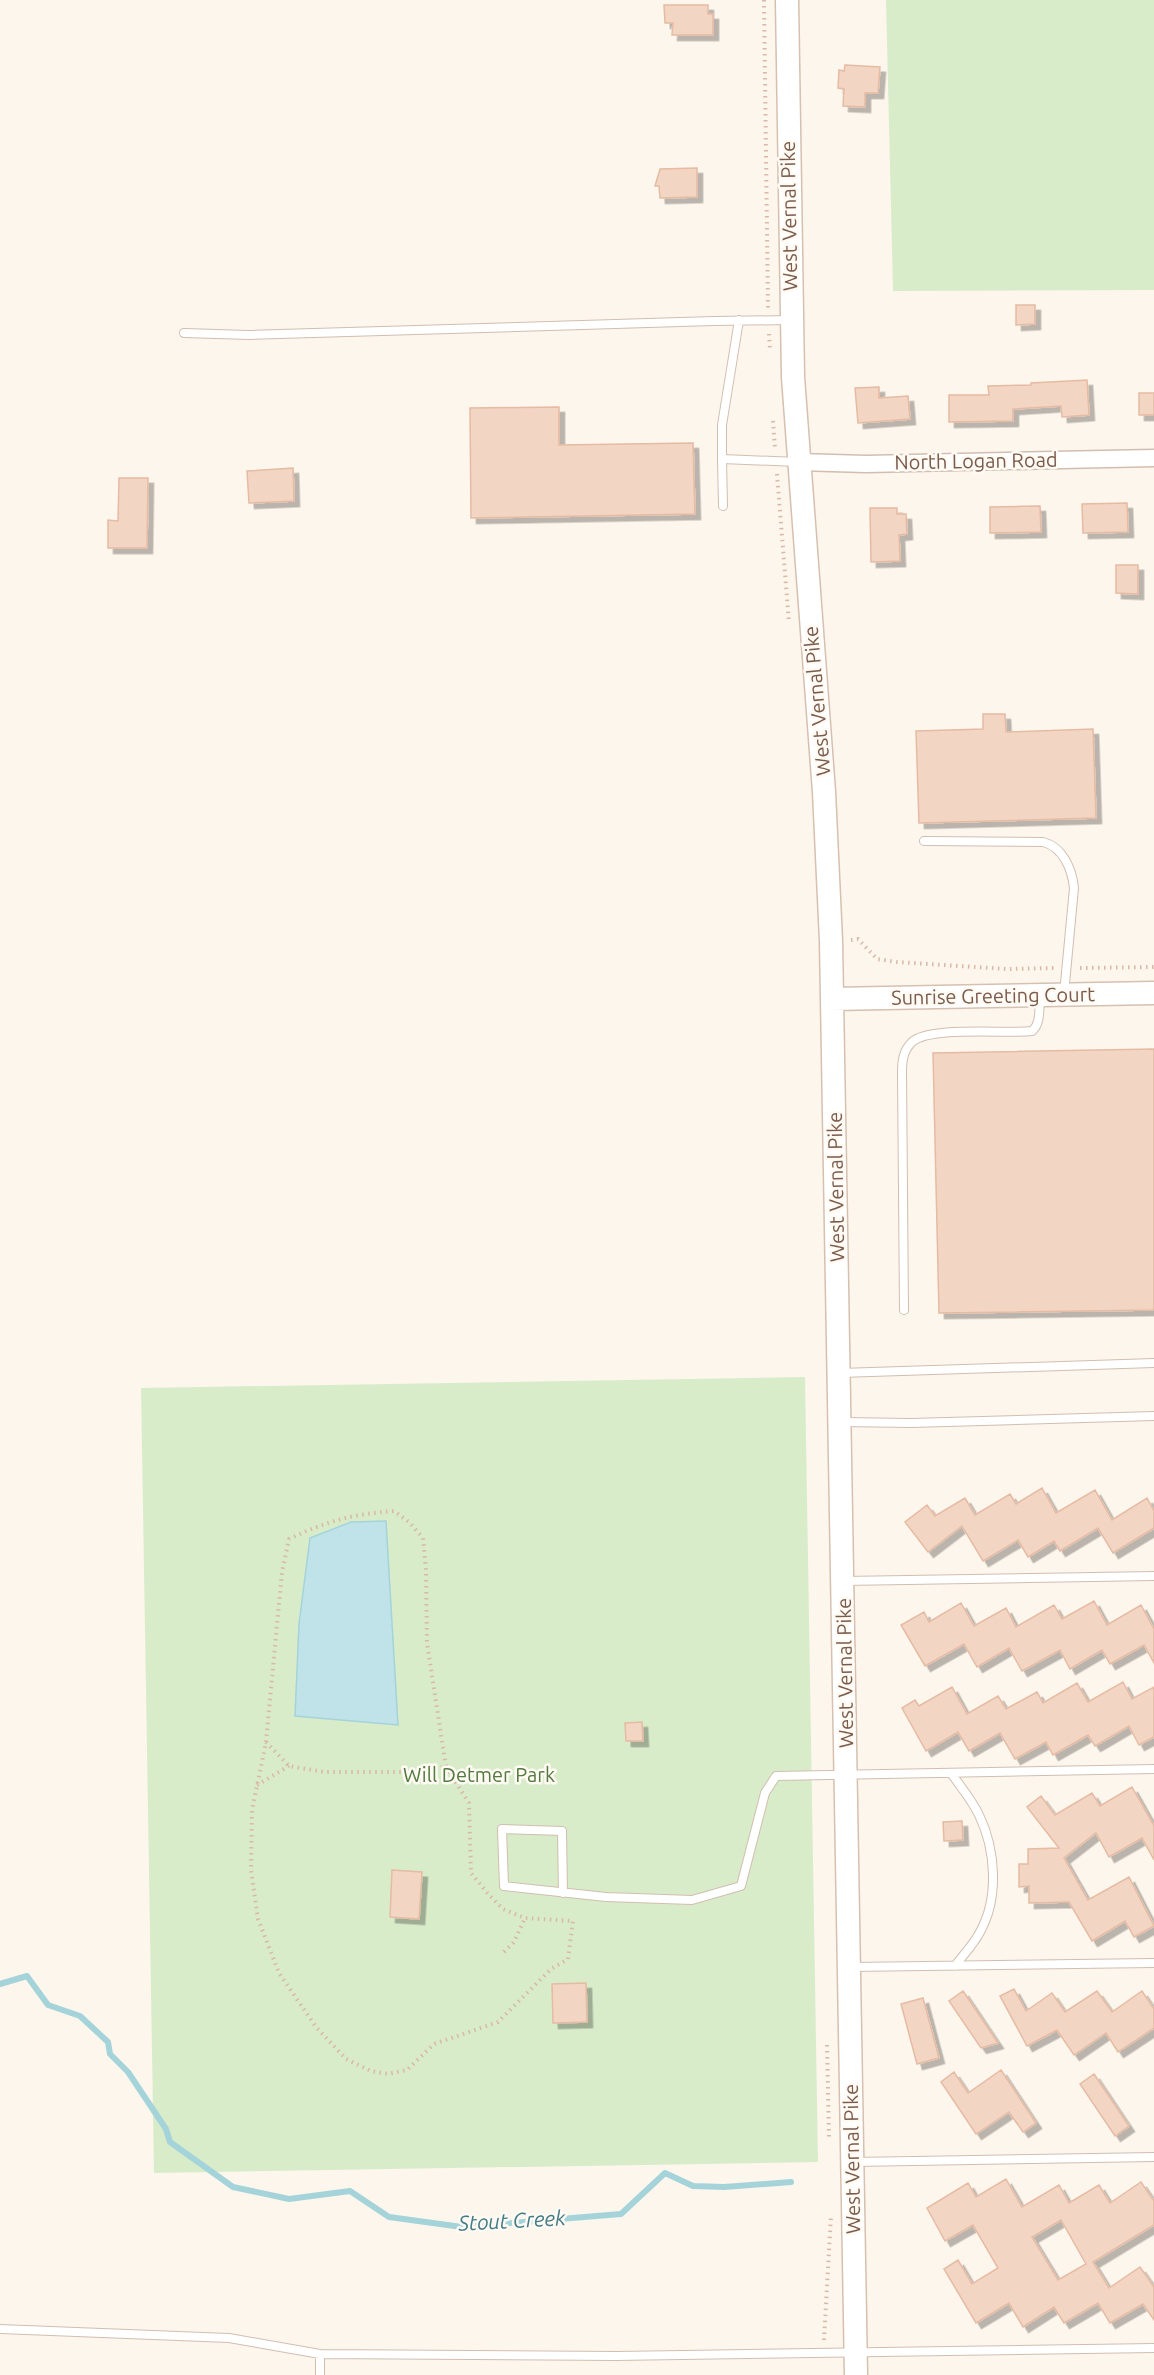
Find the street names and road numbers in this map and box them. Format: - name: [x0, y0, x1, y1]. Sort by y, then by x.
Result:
- street label: West Vernal Pike: [776, 141, 801, 291]
- street label: North Logan Road: [894, 448, 1058, 473]
- street label: West Vernal Pike: [799, 625, 834, 777]
- street label: Sunrise Greeting Court: [891, 982, 1095, 1009]
- street label: West Vernal Pike: [823, 1112, 848, 1262]
- street label: West Vernal Pike: [832, 1598, 857, 1748]
- street label: West Vernal Pike: [839, 2084, 864, 2234]

